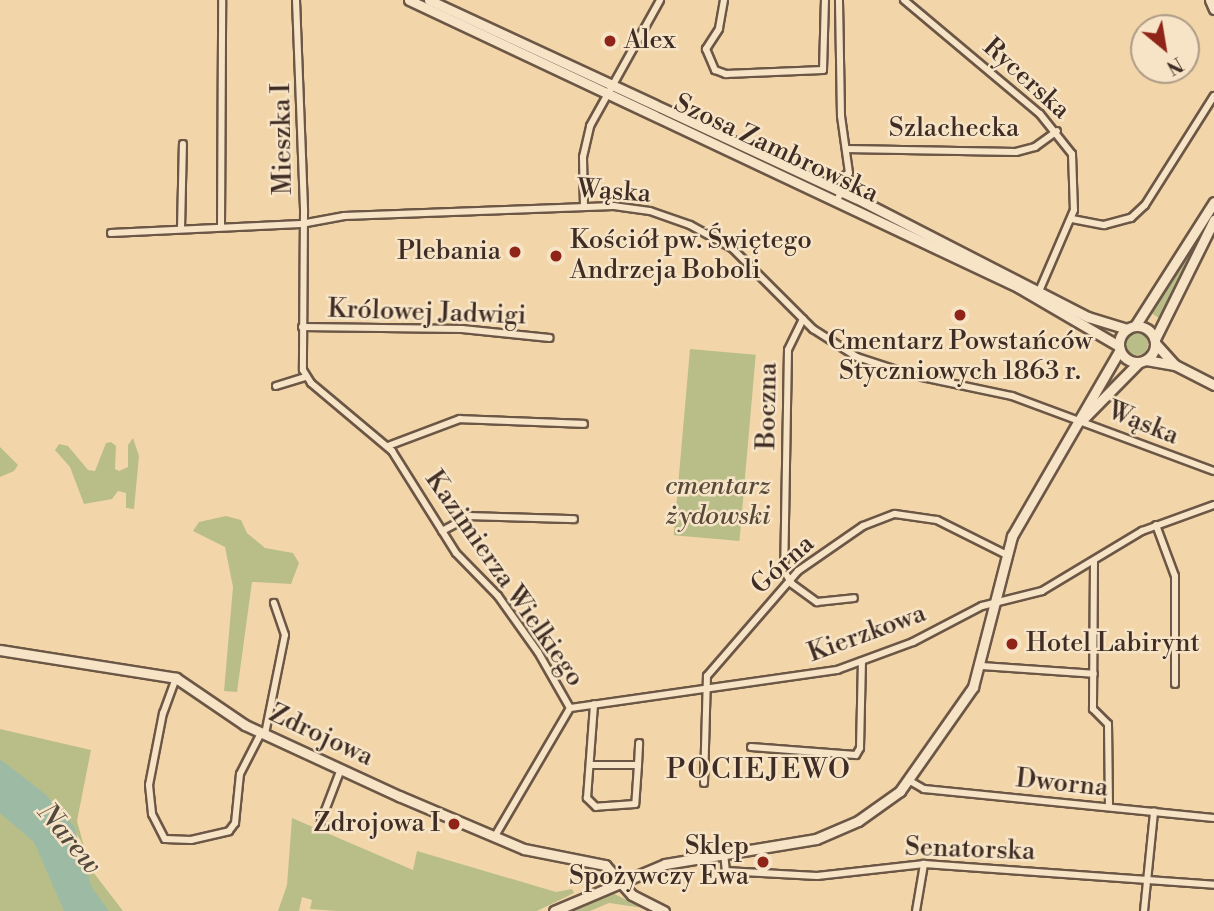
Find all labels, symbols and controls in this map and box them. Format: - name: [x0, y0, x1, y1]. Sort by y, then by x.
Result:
- north arrow: [1130, 14, 1200, 84]
- place label: Alex: [624, 25, 676, 57]
- street label: Rycerska: [976, 32, 1076, 126]
- marker: Alex: [602, 33, 618, 49]
- text: N: [1162, 51, 1187, 80]
- street label: Mieszka I: [266, 83, 300, 195]
- street label: Szosa Zambrowska: [669, 88, 883, 210]
- street label: Szlachecka: [889, 113, 1019, 145]
- street label: Wąska: [576, 174, 652, 210]
- place label: Kościół pw. Świętego Andrzeja Boboli: [570, 225, 812, 286]
- place label: Plebania: [397, 236, 501, 268]
- marker: Plebania: [507, 244, 523, 260]
- marker: Kościół pw. Świętego Andrzeja Boboli: [548, 248, 564, 264]
- street label: Królowej Jadwigi: [327, 294, 527, 332]
- marker: Cmentarz Powstańców Styczniowych 1863 r.: [952, 307, 968, 323]
- place label: Cmentarz Powstańców Styczniowych 1863 r.: [828, 326, 1092, 388]
- street label: Boczna: [752, 362, 784, 450]
- street label: Wąska: [1103, 396, 1183, 452]
- street label: Kazimierza Wielkiego: [418, 465, 590, 693]
- park label: cmentarz żydowski: [665, 471, 771, 532]
- street label: Górna: [745, 529, 821, 601]
- street label: Kierzkowa: [804, 598, 930, 670]
- place label: Hotel Labirynt: [1026, 628, 1200, 660]
- marker: Hotel Labirynt: [1004, 636, 1020, 652]
- street label: Zdrojowa: [264, 698, 378, 774]
- district label: POCIEJEWO: [667, 753, 851, 787]
- street label: Dworna: [1014, 764, 1110, 804]
- water label: Narew: [30, 797, 108, 881]
- place label: Zdrojowa I: [314, 808, 440, 840]
- marker: Zdrojowa I: [446, 816, 462, 832]
- place label: Sklep Spożywczy Ewa: [569, 831, 749, 892]
- street label: Senatorska: [904, 832, 1036, 868]
- marker: Sklep Spożywczy Ewa: [755, 854, 771, 870]

